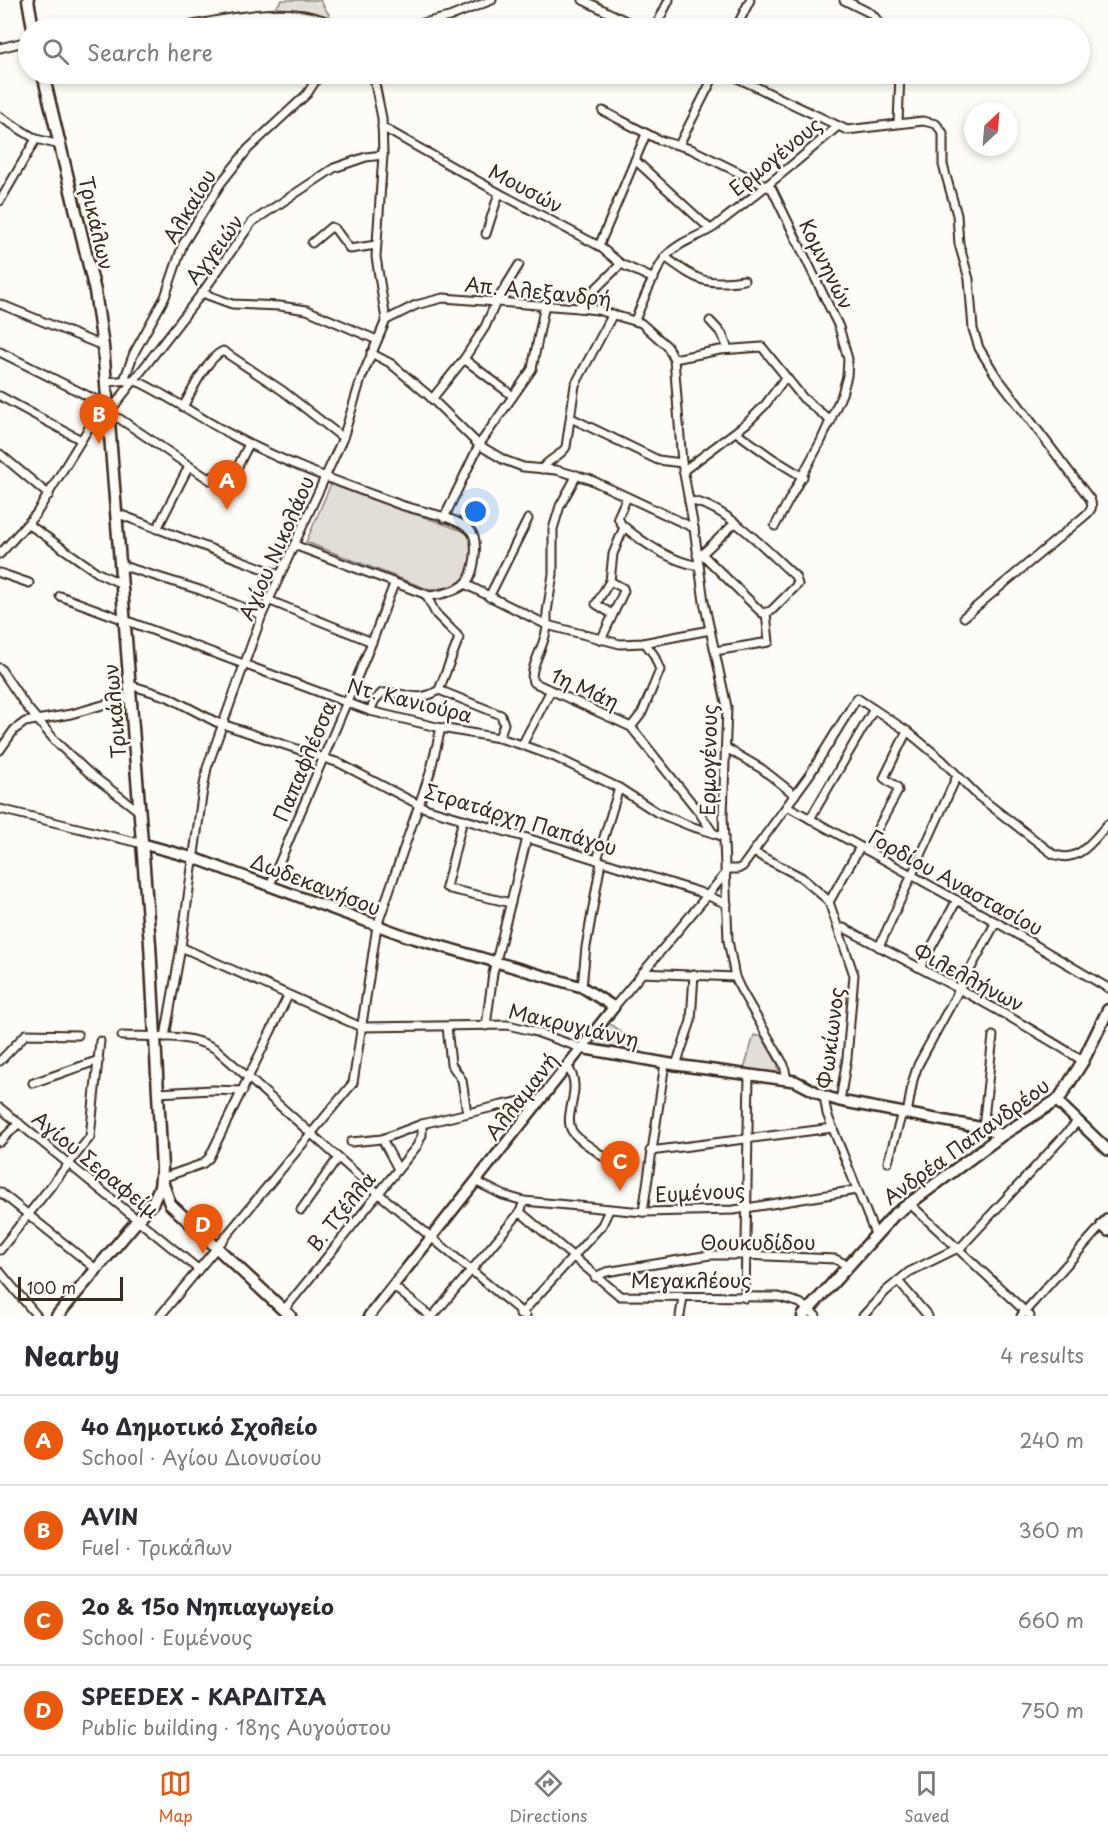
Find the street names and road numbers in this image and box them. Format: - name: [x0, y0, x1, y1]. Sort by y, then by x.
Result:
- street label: Ερμογένους: [722, 109, 828, 203]
- street label: Μουσών: [483, 156, 569, 220]
- street label: Αλκαίου: [155, 163, 223, 249]
- street label: Τρικάλων: [72, 173, 122, 273]
- street label: Αγγειών: [178, 208, 250, 290]
- street label: Κομνηνών: [792, 214, 862, 314]
- street label: Απ. Αλεξανδρή: [463, 268, 613, 314]
- street label: Αγίου Νικολάου: [231, 471, 321, 625]
- street label: 1η Μάη: [546, 660, 624, 716]
- street label: Τρικάλων: [95, 662, 133, 760]
- street label: Ντ. Κανιούρα: [344, 670, 476, 730]
- street label: Παπαφλέσσα: [265, 696, 343, 826]
- street label: Ερμογένους: [692, 704, 724, 816]
- street label: Στρατάρχη Παπάγου: [421, 775, 621, 863]
- street label: Γορδίου Αναστασίου: [863, 821, 1049, 943]
- street label: Δωδεκανήσου: [247, 845, 385, 923]
- street label: Φιλελλήνων: [908, 935, 1030, 1019]
- street label: Φωκίωνος: [809, 986, 851, 1090]
- street label: Μακρυγιάννη: [506, 995, 642, 1055]
- street label: Αλλαμανή: [477, 1046, 565, 1146]
- street label: Ανδρέα Παπανδρέου: [877, 1070, 1055, 1212]
- street label: Αγίου Σεραφείμ: [26, 1103, 166, 1225]
- street label: Β. Τζέλλα: [299, 1165, 383, 1257]
- street label: Ευμένους: [654, 1175, 746, 1209]
- street label: Θουκυδίδου: [700, 1227, 816, 1257]
- street label: Μεγακλέους: [631, 1265, 751, 1295]

